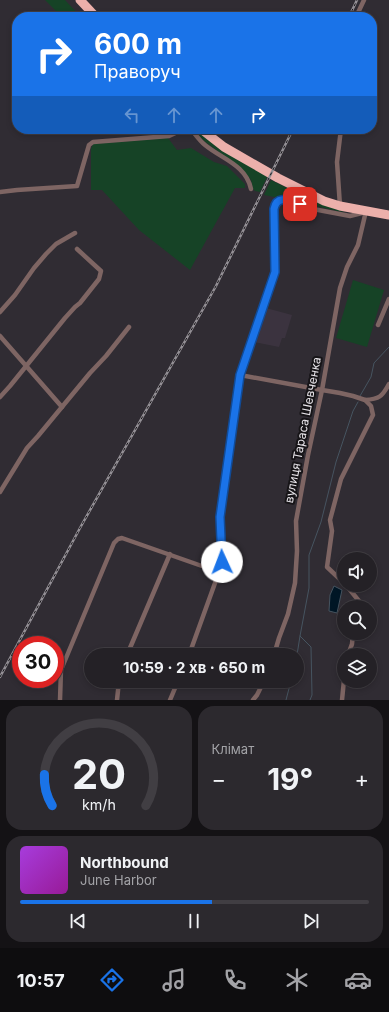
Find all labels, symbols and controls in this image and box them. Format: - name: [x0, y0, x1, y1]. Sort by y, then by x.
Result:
- text: 600 m: [94, 27, 182, 61]
- icon: right: [28, 28, 80, 80]
- text: Праворуч: [94, 61, 181, 82]
- icon: left: [121, 104, 143, 126]
- icon: ahead: [163, 104, 185, 126]
- icon: ahead: [205, 104, 227, 126]
- icon: right: [247, 104, 269, 126]
- pin: [283, 187, 317, 221]
- icon: arrive: [289, 193, 311, 215]
- street label: вулиця Тараса Шевченка: [281, 356, 324, 504]
- position arrow: [201, 541, 243, 583]
- map controls: [337, 552, 377, 688]
- button: sound: [337, 552, 377, 592]
- button: search: [337, 600, 377, 640]
- speed limit sign: 30: [12, 636, 64, 688]
- button: layers: [337, 648, 377, 688]
- text: 10:59 · 2 хв · 650 m: [123, 658, 265, 677]
- text: Клімат: [212, 741, 254, 757]
- text: 20: [72, 749, 126, 799]
- text: 19°: [267, 761, 313, 797]
- text: −: [212, 766, 226, 792]
- text: +: [354, 766, 369, 792]
- text: km/h: [82, 796, 116, 813]
- text: Northbound: [80, 853, 169, 872]
- text: June Harbor: [80, 872, 157, 888]
- icon: previous: [67, 910, 89, 932]
- icon: pause: [183, 910, 205, 932]
- icon: next: [300, 910, 322, 932]
- icon: directions: [98, 966, 126, 994]
- icon: music: [160, 966, 188, 994]
- icon: phone: [221, 966, 249, 994]
- icon: climate: [283, 966, 311, 994]
- icon: car: [344, 966, 372, 994]
- text: 10:57: [17, 970, 65, 991]

